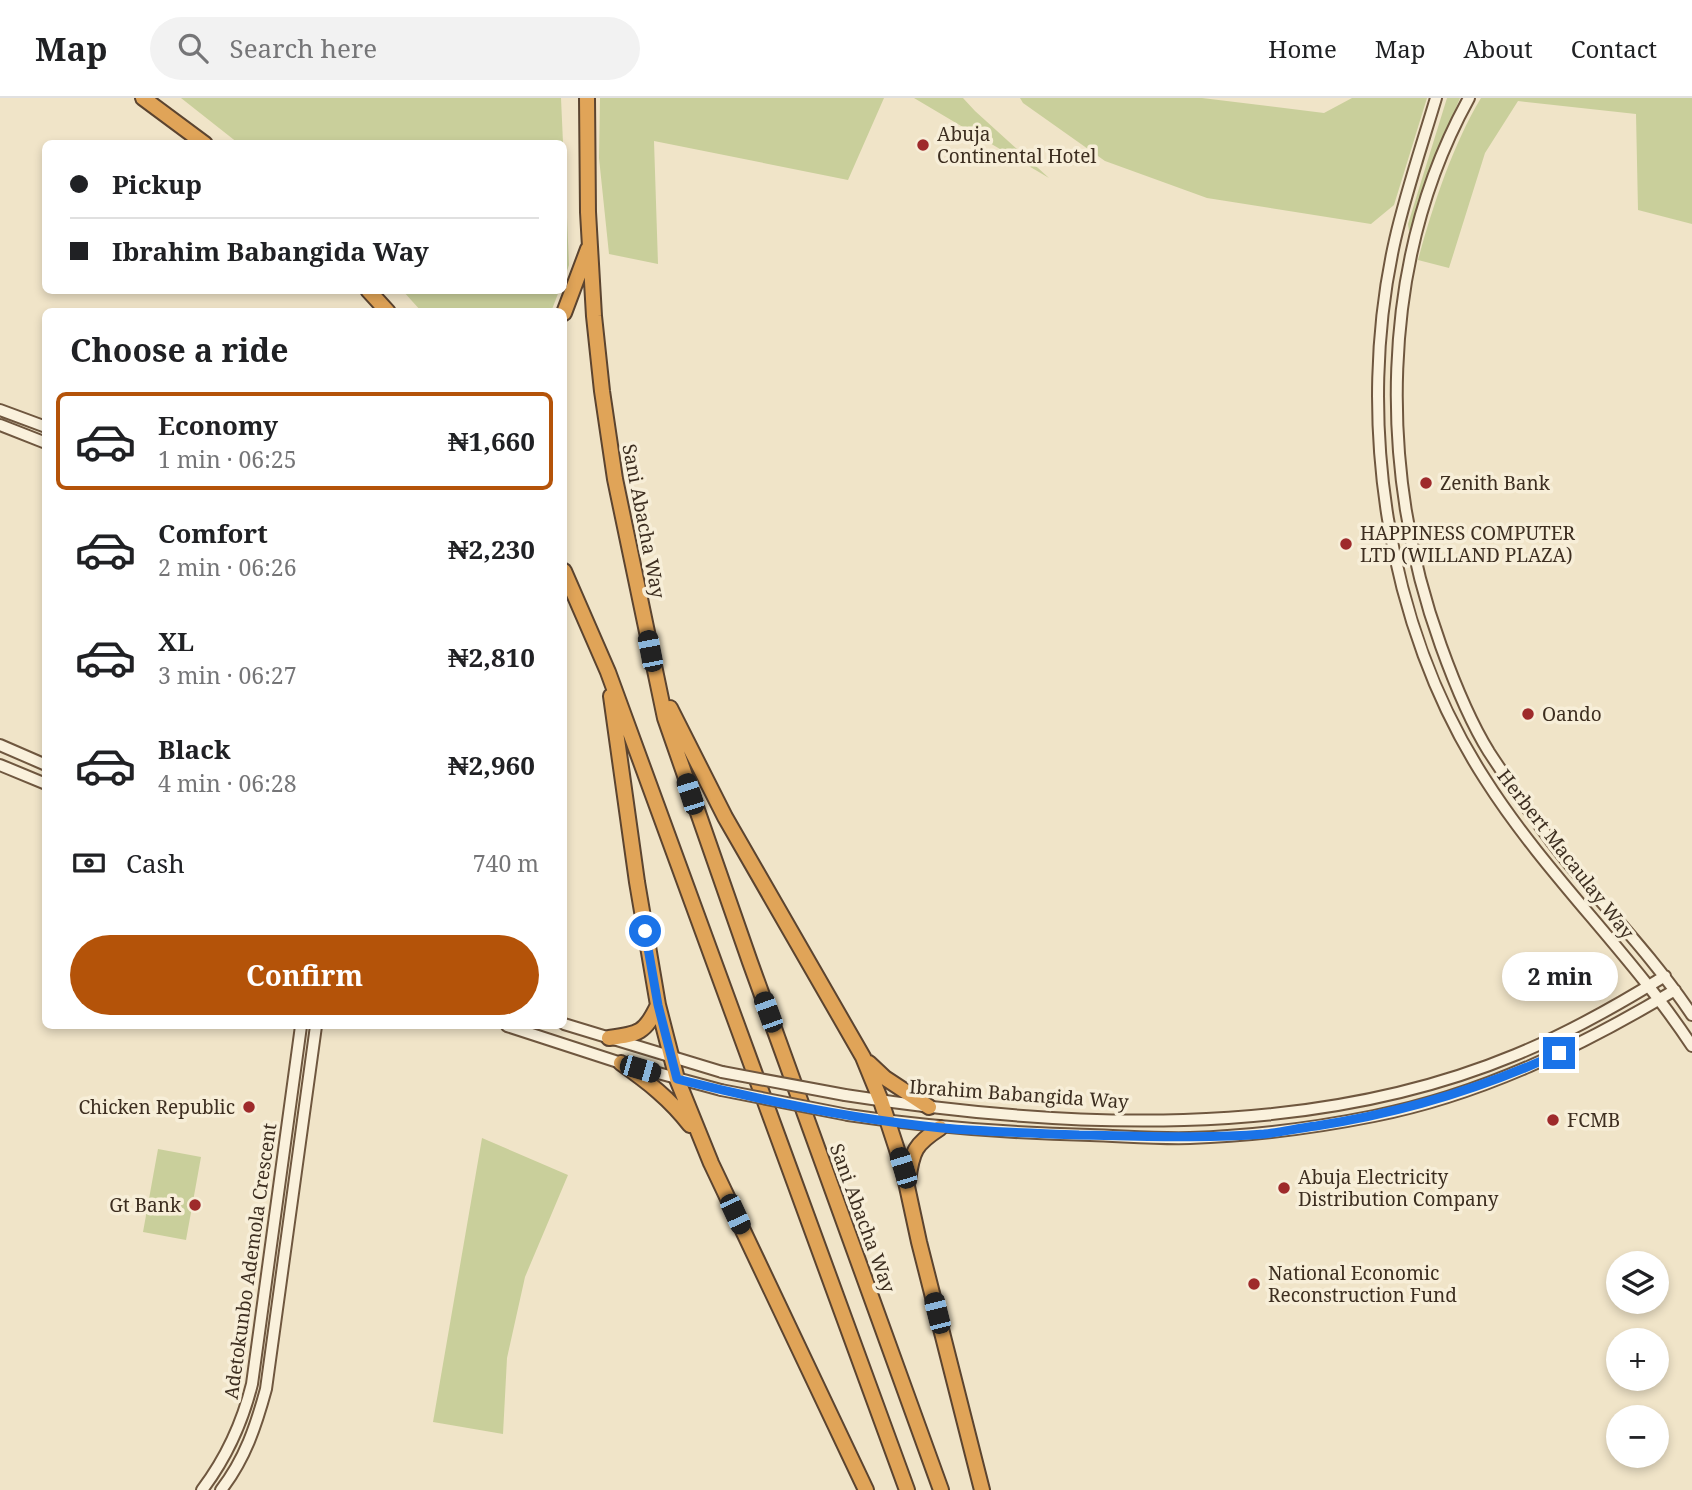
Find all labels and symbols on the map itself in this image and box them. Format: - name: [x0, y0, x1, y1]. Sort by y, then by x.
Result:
- place label: Abuja Continental Hotel: [937, 121, 1096, 169]
- marker: Abuja Continental Hotel: [915, 137, 931, 153]
- street label: Sani Abacha Way: [616, 442, 672, 601]
- place label: Zenith Bank: [1440, 470, 1551, 496]
- marker: Zenith Bank: [1418, 475, 1434, 491]
- place label: HAPPINESS COMPUTER LTD (WILLAND PLAZA): [1360, 520, 1576, 568]
- marker: HAPPINESS COMPUTER LTD (WILLAND PLAZA): [1338, 536, 1354, 552]
- car: [636, 628, 665, 674]
- place label: Oando: [1542, 701, 1602, 727]
- marker: Oando: [1520, 706, 1536, 722]
- street label: Herbert Macaulay Way: [1492, 764, 1641, 944]
- car: [674, 771, 707, 817]
- route start: [629, 915, 661, 947]
- callout: 2 min: [1501, 951, 1617, 1000]
- car: [751, 989, 786, 1035]
- route end: [1543, 1037, 1575, 1069]
- car: [617, 1053, 664, 1085]
- street label: Ibrahim Babangida Way: [908, 1073, 1130, 1115]
- place label: Chicken Republic: [78, 1094, 235, 1120]
- marker: Chicken Republic: [241, 1099, 257, 1115]
- place label: FCMB: [1567, 1107, 1620, 1133]
- marker: FCMB: [1545, 1112, 1561, 1128]
- street label: Adetokunbo Ademola Crescent: [218, 1121, 282, 1401]
- street label: Sani Abacha Way: [824, 1140, 902, 1296]
- car: [887, 1145, 920, 1191]
- place label: Abuja Electricity Distribution Company: [1298, 1164, 1499, 1212]
- marker: Abuja Electricity Distribution Company: [1276, 1180, 1292, 1196]
- car: [717, 1191, 754, 1237]
- place label: Gt Bank: [109, 1192, 182, 1218]
- marker: Gt Bank: [187, 1197, 203, 1213]
- place label: National Economic Reconstruction Fund: [1268, 1260, 1457, 1308]
- marker: National Economic Reconstruction Fund: [1246, 1276, 1262, 1292]
- car: [922, 1290, 953, 1336]

